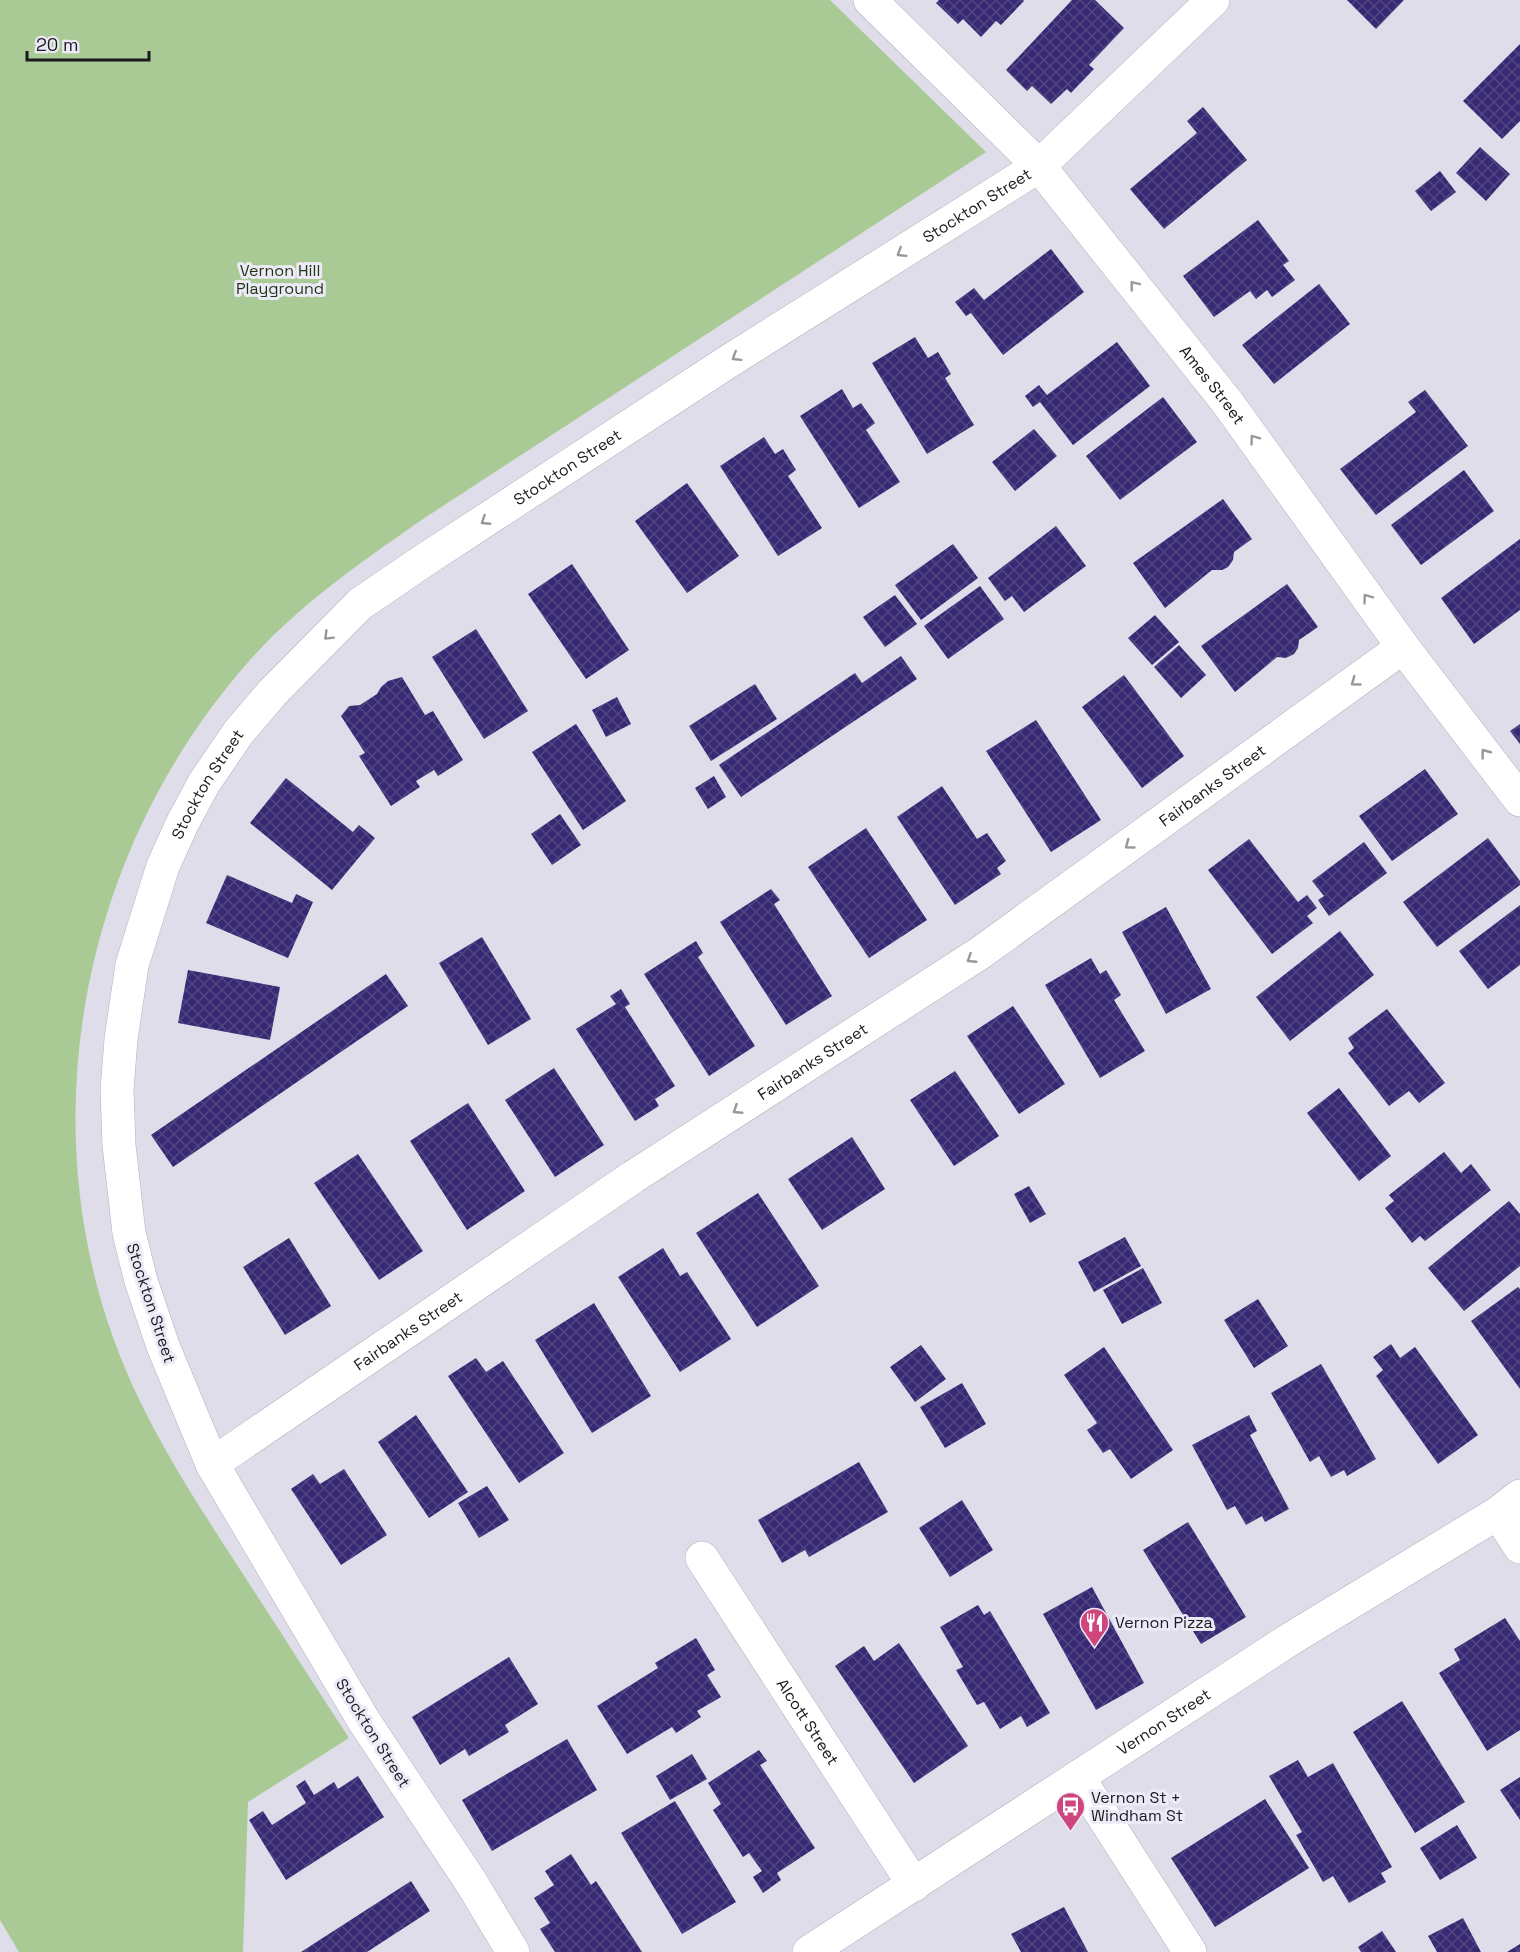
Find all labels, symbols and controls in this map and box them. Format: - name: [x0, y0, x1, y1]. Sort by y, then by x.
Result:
- scale bar: [27, 24, 148, 62]
- text: 20 m: [36, 33, 79, 56]
- street label: Stockton Street: [918, 163, 1035, 247]
- one-way arrow: [897, 246, 908, 257]
- park label: Vernon Hill Playground: [236, 260, 324, 299]
- one-way arrow: [1131, 281, 1142, 292]
- street label: Ames Street: [1175, 341, 1250, 428]
- one-way arrow: [732, 349, 742, 361]
- street label: Stockton Street: [509, 424, 625, 510]
- one-way arrow: [1250, 435, 1261, 446]
- one-way arrow: [480, 513, 491, 524]
- one-way arrow: [1363, 593, 1374, 604]
- one-way arrow: [325, 629, 335, 640]
- one-way arrow: [1351, 674, 1362, 685]
- street label: Stockton Street: [166, 725, 248, 842]
- street label: Fairbanks Street: [1155, 739, 1270, 831]
- one-way arrow: [1481, 749, 1492, 760]
- one-way arrow: [1125, 838, 1136, 849]
- one-way arrow: [967, 951, 977, 963]
- street label: Fairbanks Street: [753, 1018, 871, 1104]
- one-way arrow: [732, 1103, 743, 1114]
- street label: Stockton Street: [122, 1240, 180, 1366]
- street label: Fairbanks Street: [349, 1286, 466, 1375]
- restaurant icon: Vernon Pizza: [1078, 1606, 1110, 1648]
- place label: Vernon Pizza: [1115, 1612, 1213, 1633]
- street label: Alcott Street: [772, 1674, 844, 1769]
- street label: Stockton Street: [331, 1675, 415, 1791]
- street label: Vernon Street: [1113, 1683, 1214, 1760]
- place label: Vernon St + Windham St: [1091, 1787, 1183, 1826]
- bus stop icon: Vernon St + Windham St: [1054, 1790, 1086, 1832]

